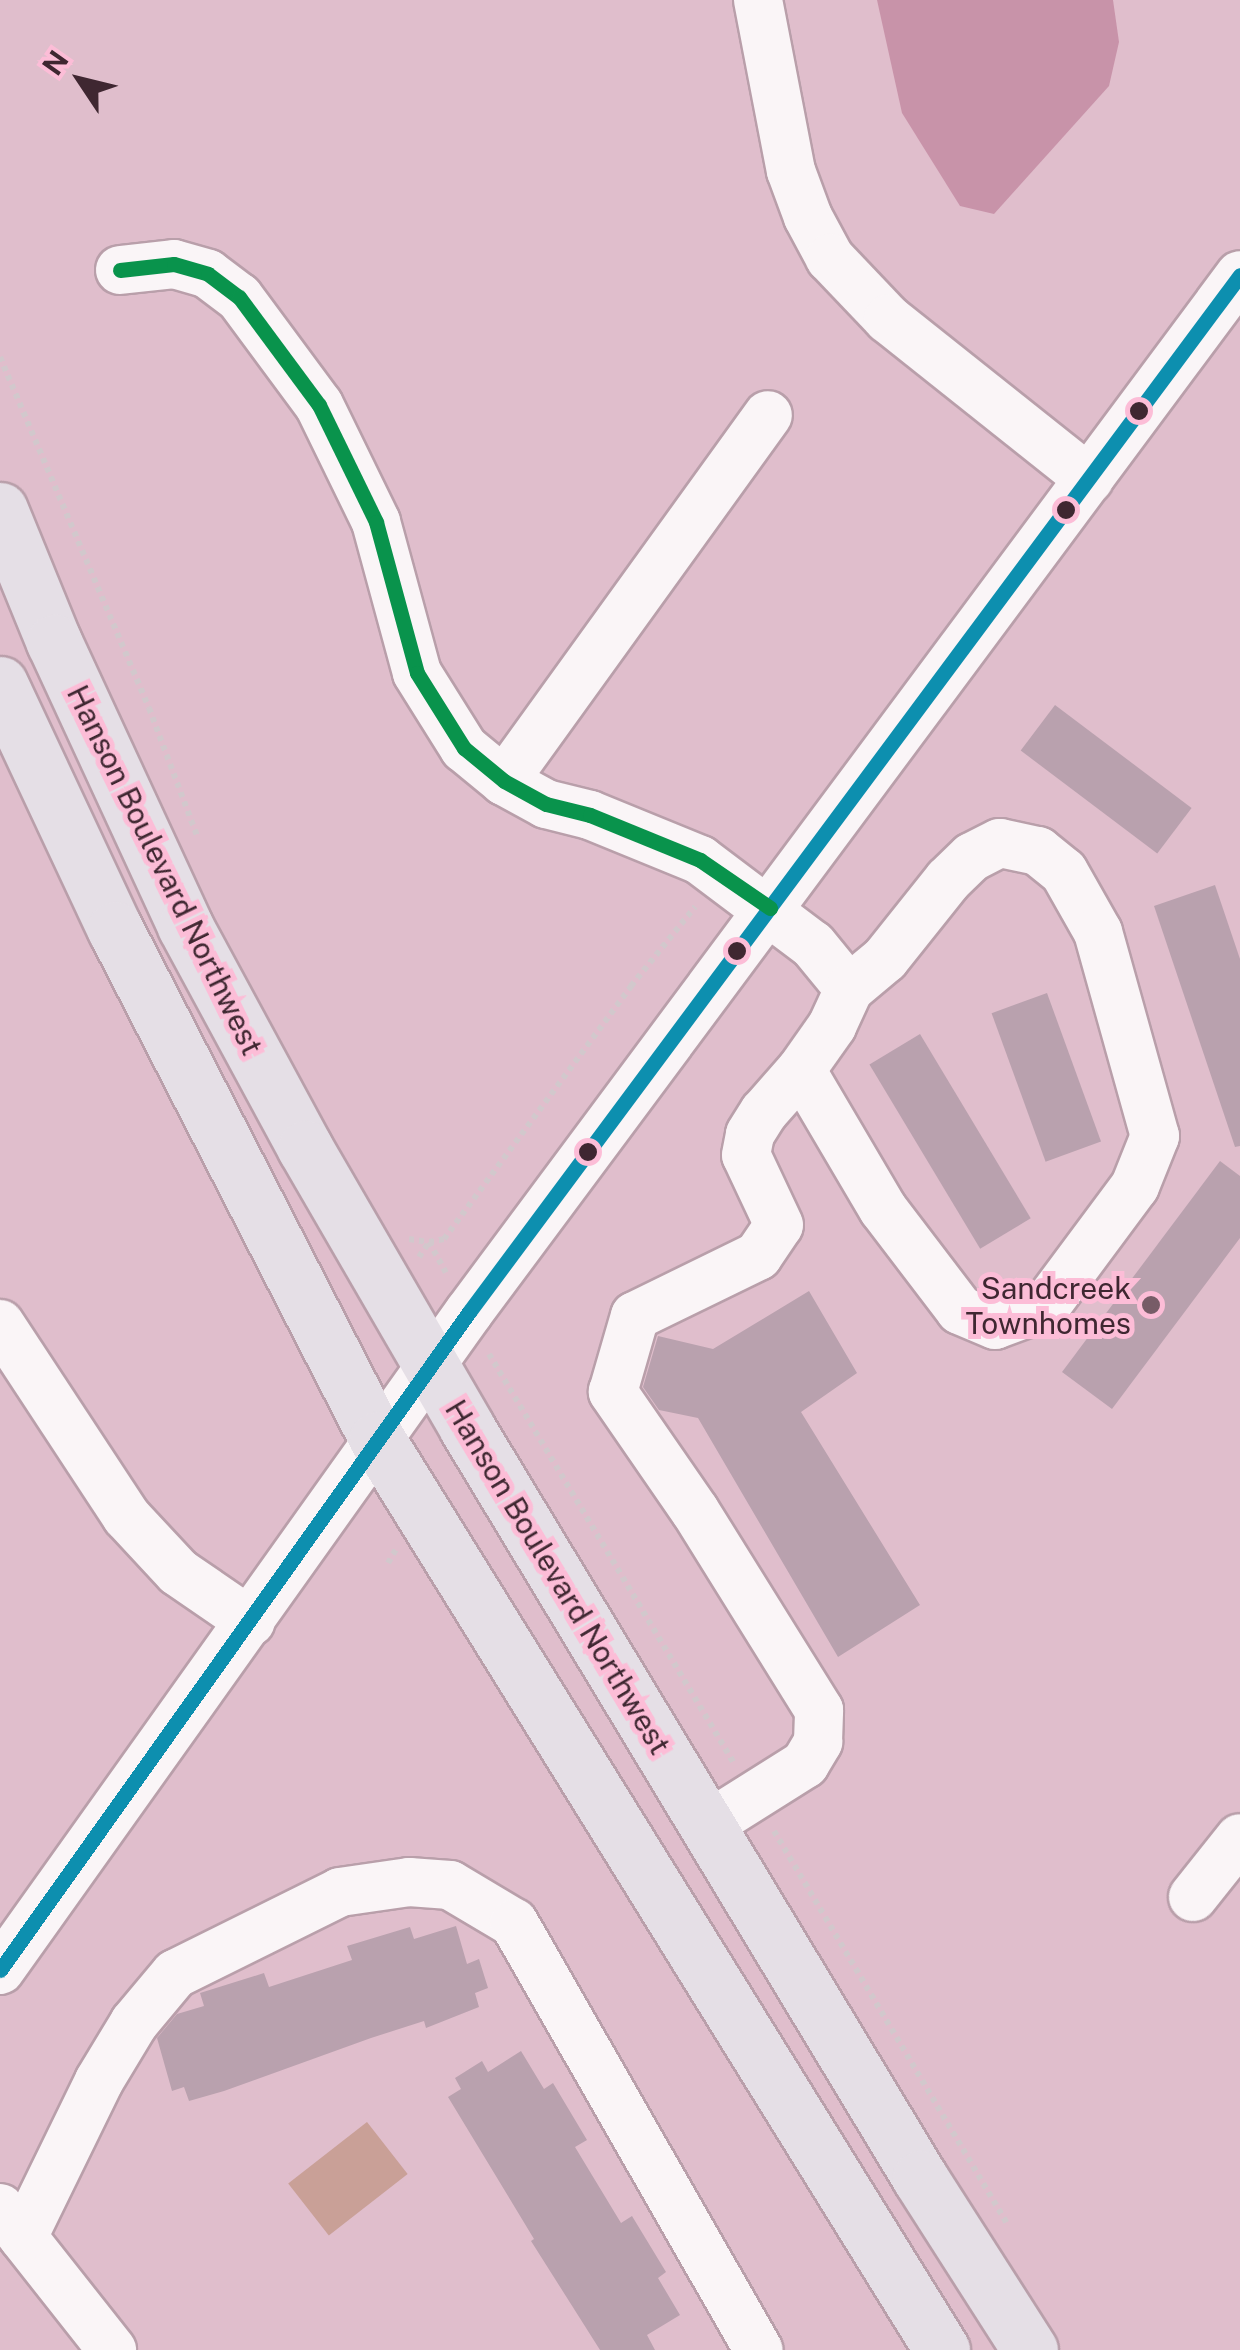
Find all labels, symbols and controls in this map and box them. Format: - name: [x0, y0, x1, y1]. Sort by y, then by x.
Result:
- north arrow: [30, 30, 130, 130]
- text: N: [35, 44, 75, 81]
- unlabelled marker: [1129, 401, 1149, 421]
- unlabelled marker: [1056, 500, 1076, 520]
- street label: Hanson Boulevard Northwest: [60, 679, 270, 1061]
- unlabelled marker: [727, 941, 747, 961]
- unlabelled marker: [578, 1142, 598, 1162]
- place label: Sandcreek Townhomes: [966, 1270, 1131, 1340]
- marker: Sandcreek Townhomes: [1140, 1294, 1162, 1316]
- street label: Hanson Boulevard Northwest: [438, 1393, 678, 1761]

